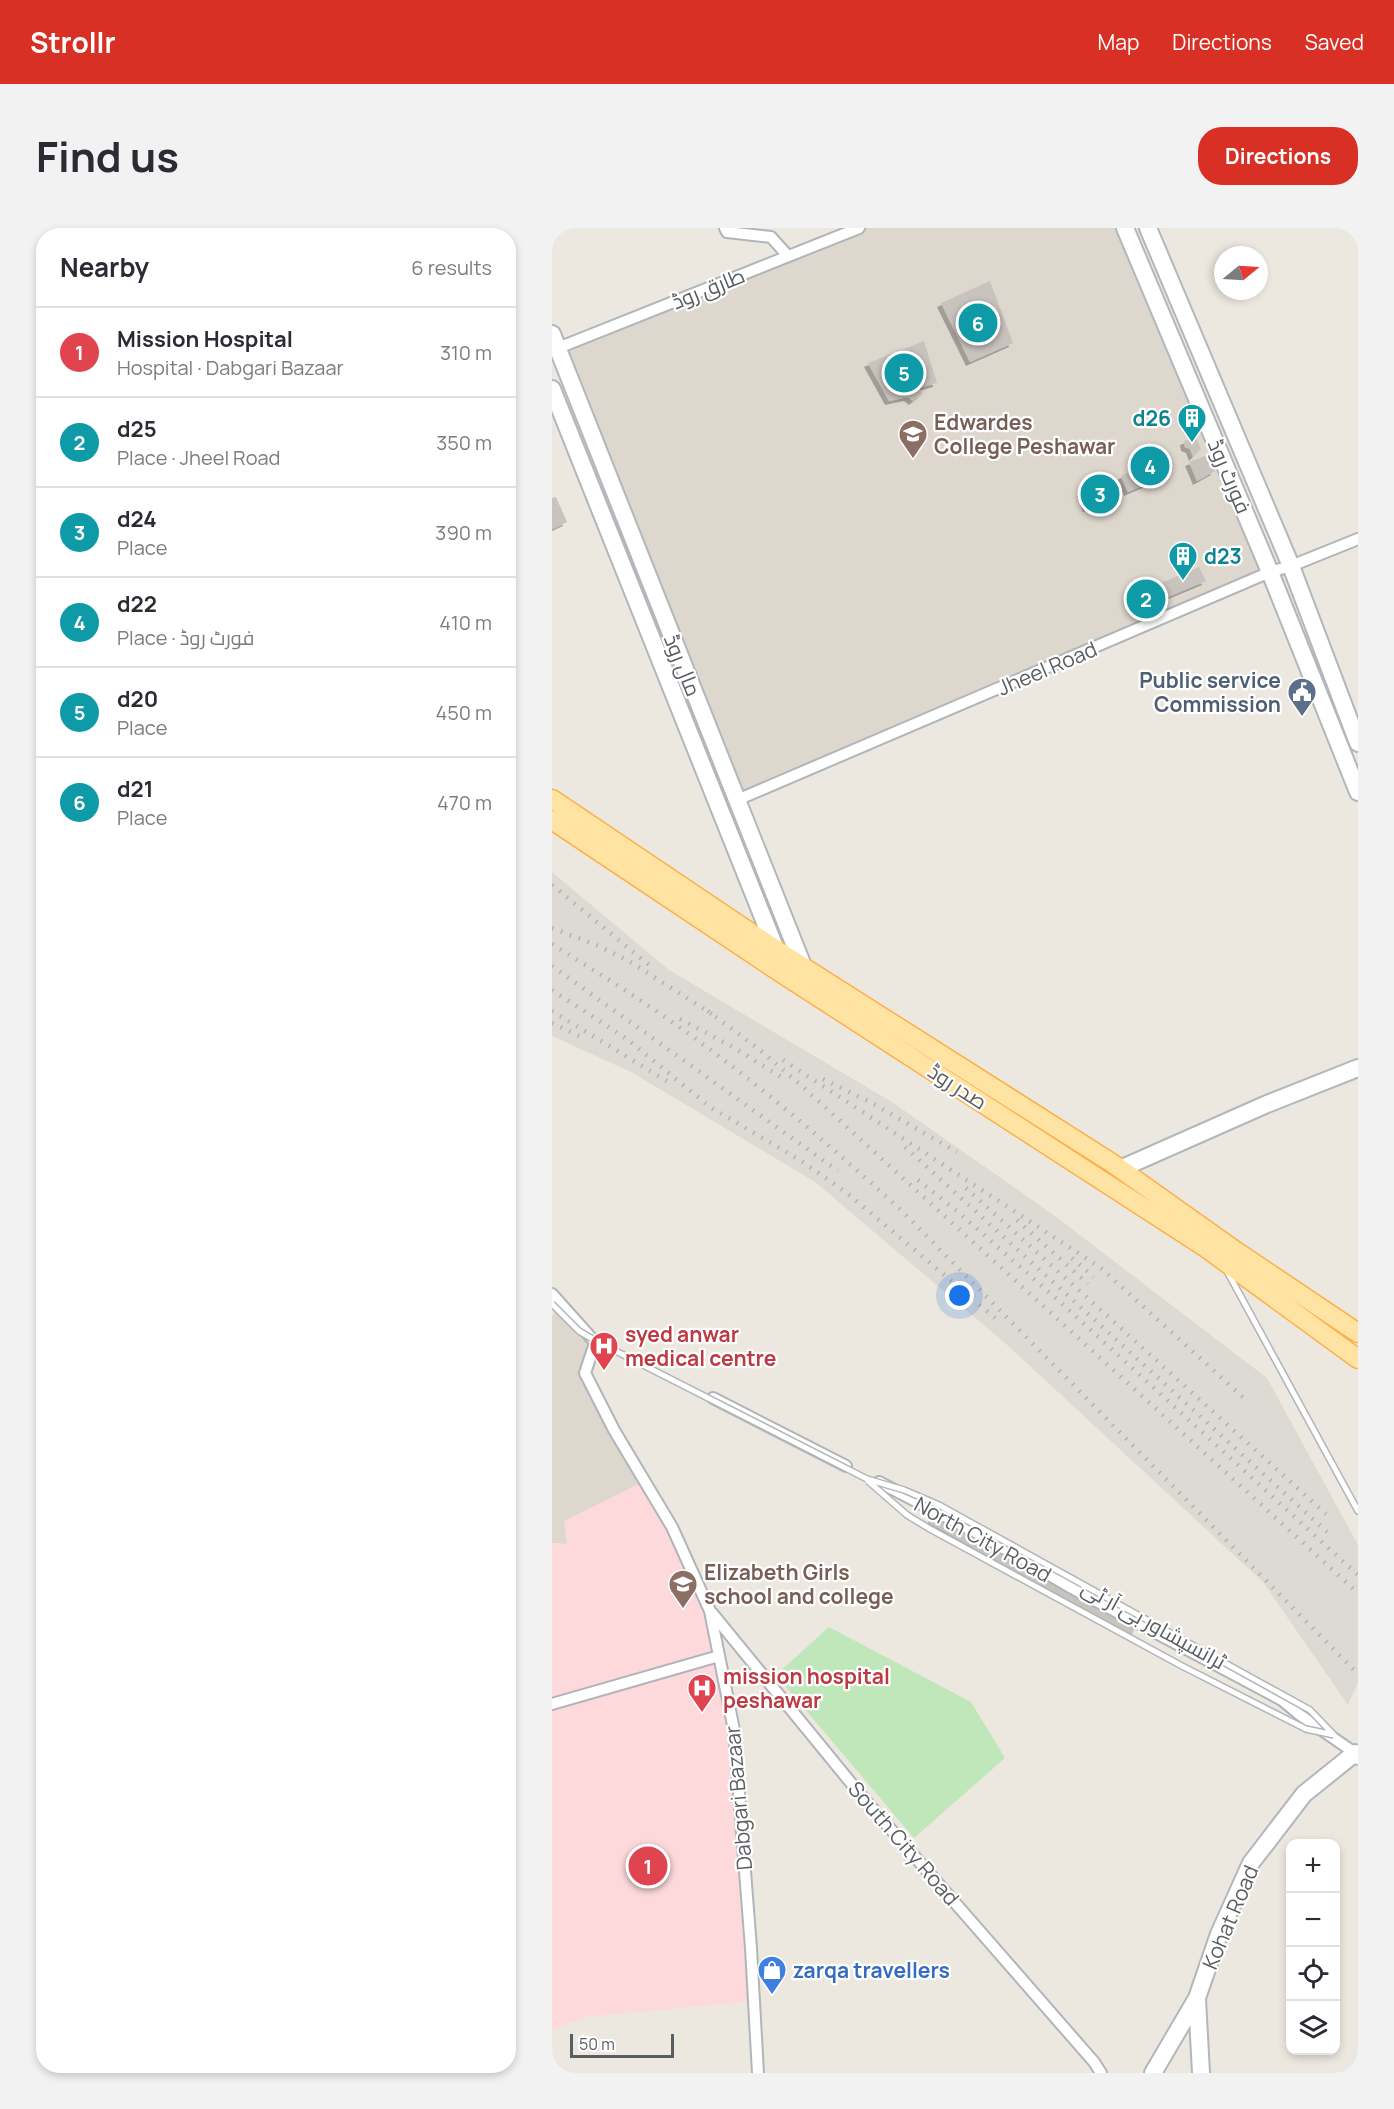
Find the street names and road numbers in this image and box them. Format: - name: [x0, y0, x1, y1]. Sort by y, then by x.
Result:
- street label: طارق روڈ: [667, 261, 749, 315]
- street label: فورٹ روڈ: [1202, 434, 1258, 518]
- street label: مال روڈ: [658, 630, 708, 700]
- street label: Jheel Road: [993, 634, 1101, 702]
- street label: صدر روڈ: [923, 1056, 993, 1116]
- street label: North City Road: [910, 1490, 1056, 1588]
- street label: ٹرانسپشاور بی آر ٹی: [1077, 1573, 1231, 1675]
- street label: Dabgari Bazaar: [718, 1724, 758, 1871]
- street label: South City Road: [842, 1775, 966, 1911]
- street label: Kohat Road: [1196, 1861, 1264, 1973]

